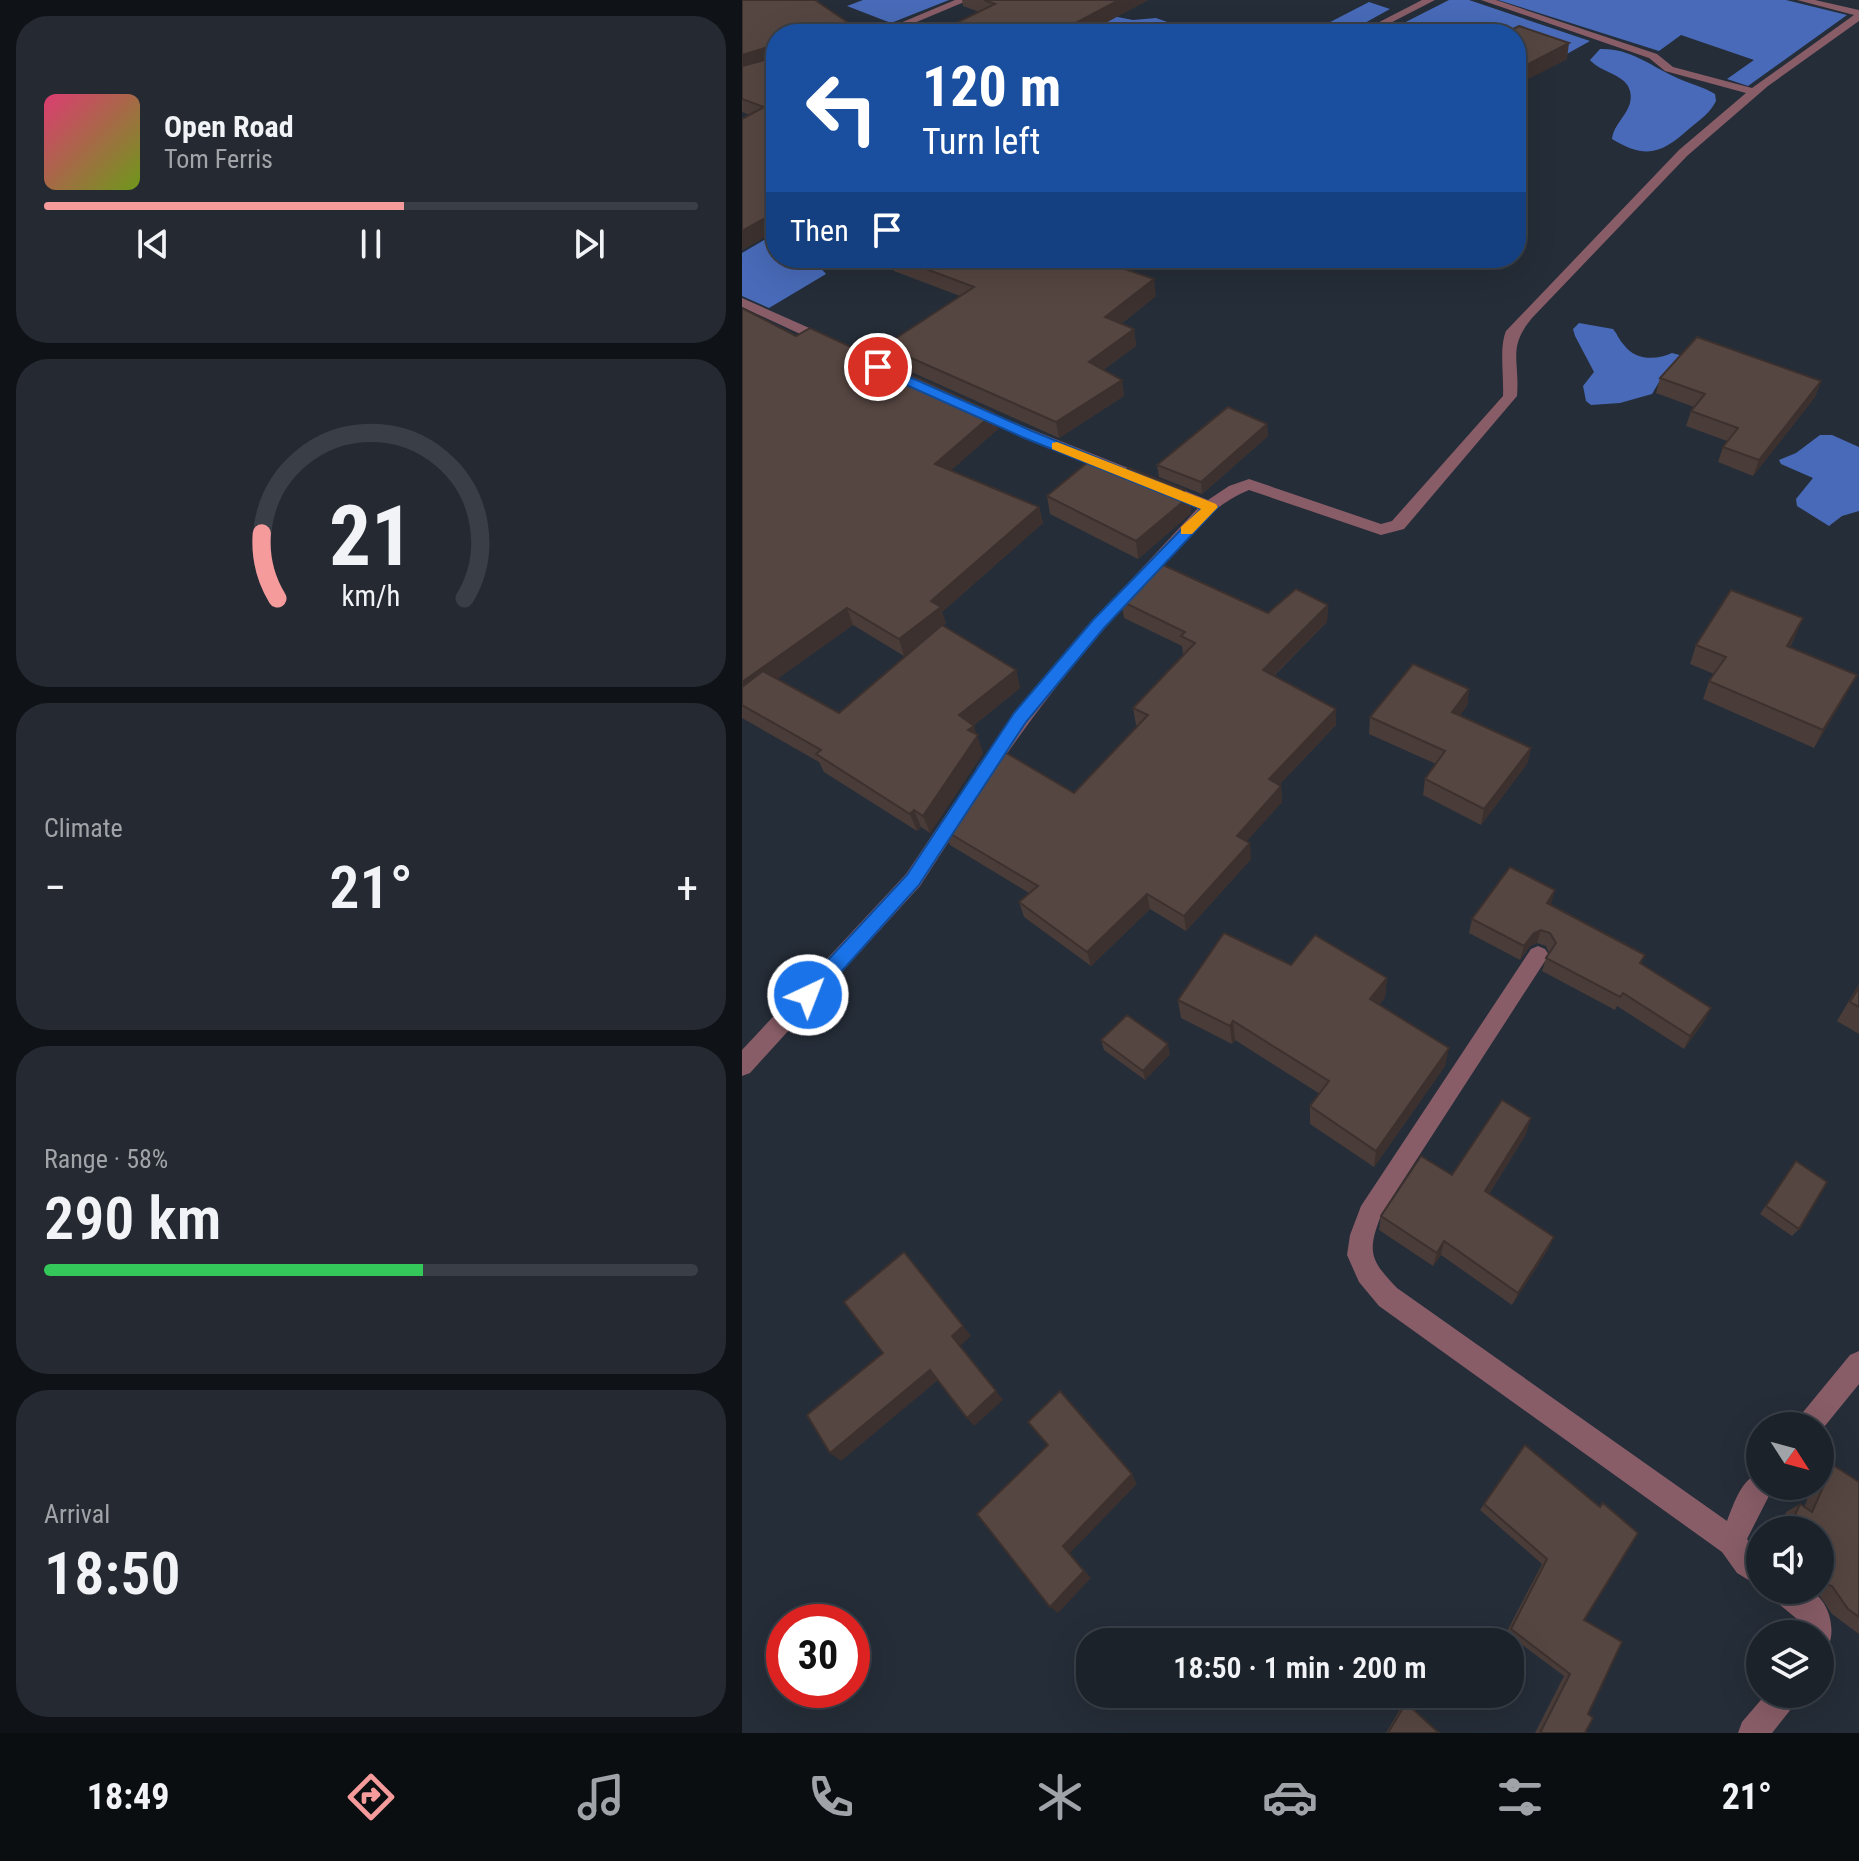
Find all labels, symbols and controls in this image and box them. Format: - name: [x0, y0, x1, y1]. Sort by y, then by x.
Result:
- text: 120 m: [922, 54, 1061, 120]
- icon: left: [790, 56, 894, 160]
- text: Open Road: [164, 109, 294, 144]
- text: Turn left: [922, 121, 1040, 163]
- text: Tom Ferris: [164, 144, 273, 174]
- icon: arrive: [865, 208, 909, 252]
- text: Then: [790, 213, 849, 248]
- icon: previous: [131, 222, 175, 266]
- icon: pause: [349, 222, 393, 266]
- icon: next: [567, 222, 611, 266]
- pin: [844, 333, 912, 401]
- icon: arrive: [856, 345, 900, 389]
- text: 21: [329, 488, 413, 585]
- text: km/h: [342, 579, 400, 613]
- text: Climate: [44, 813, 123, 843]
- text: 21°: [329, 852, 413, 923]
- text: −: [44, 862, 66, 914]
- text: +: [676, 862, 698, 914]
- position arrow: [766, 953, 850, 1037]
- text: Range · 58%: [44, 1144, 168, 1174]
- text: 290 km: [44, 1183, 221, 1254]
- north arrow: [1746, 1412, 1834, 1500]
- map controls: [1746, 1412, 1834, 1708]
- text: Arrival: [44, 1499, 110, 1529]
- button: sound: [1746, 1516, 1834, 1604]
- text: 18:50: [44, 1538, 181, 1609]
- speed limit sign: 30: [766, 1604, 870, 1708]
- button: layers: [1746, 1620, 1834, 1708]
- text: 18:50 · 1 min · 200 m: [1173, 1650, 1427, 1685]
- icon: directions: [343, 1769, 399, 1825]
- icon: music: [573, 1769, 629, 1825]
- icon: phone: [803, 1769, 859, 1825]
- icon: climate: [1032, 1769, 1088, 1825]
- icon: car: [1262, 1769, 1318, 1825]
- icon: filters: [1492, 1769, 1548, 1825]
- text: 18:49: [87, 1776, 169, 1818]
- text: 21°: [1722, 1776, 1772, 1818]

